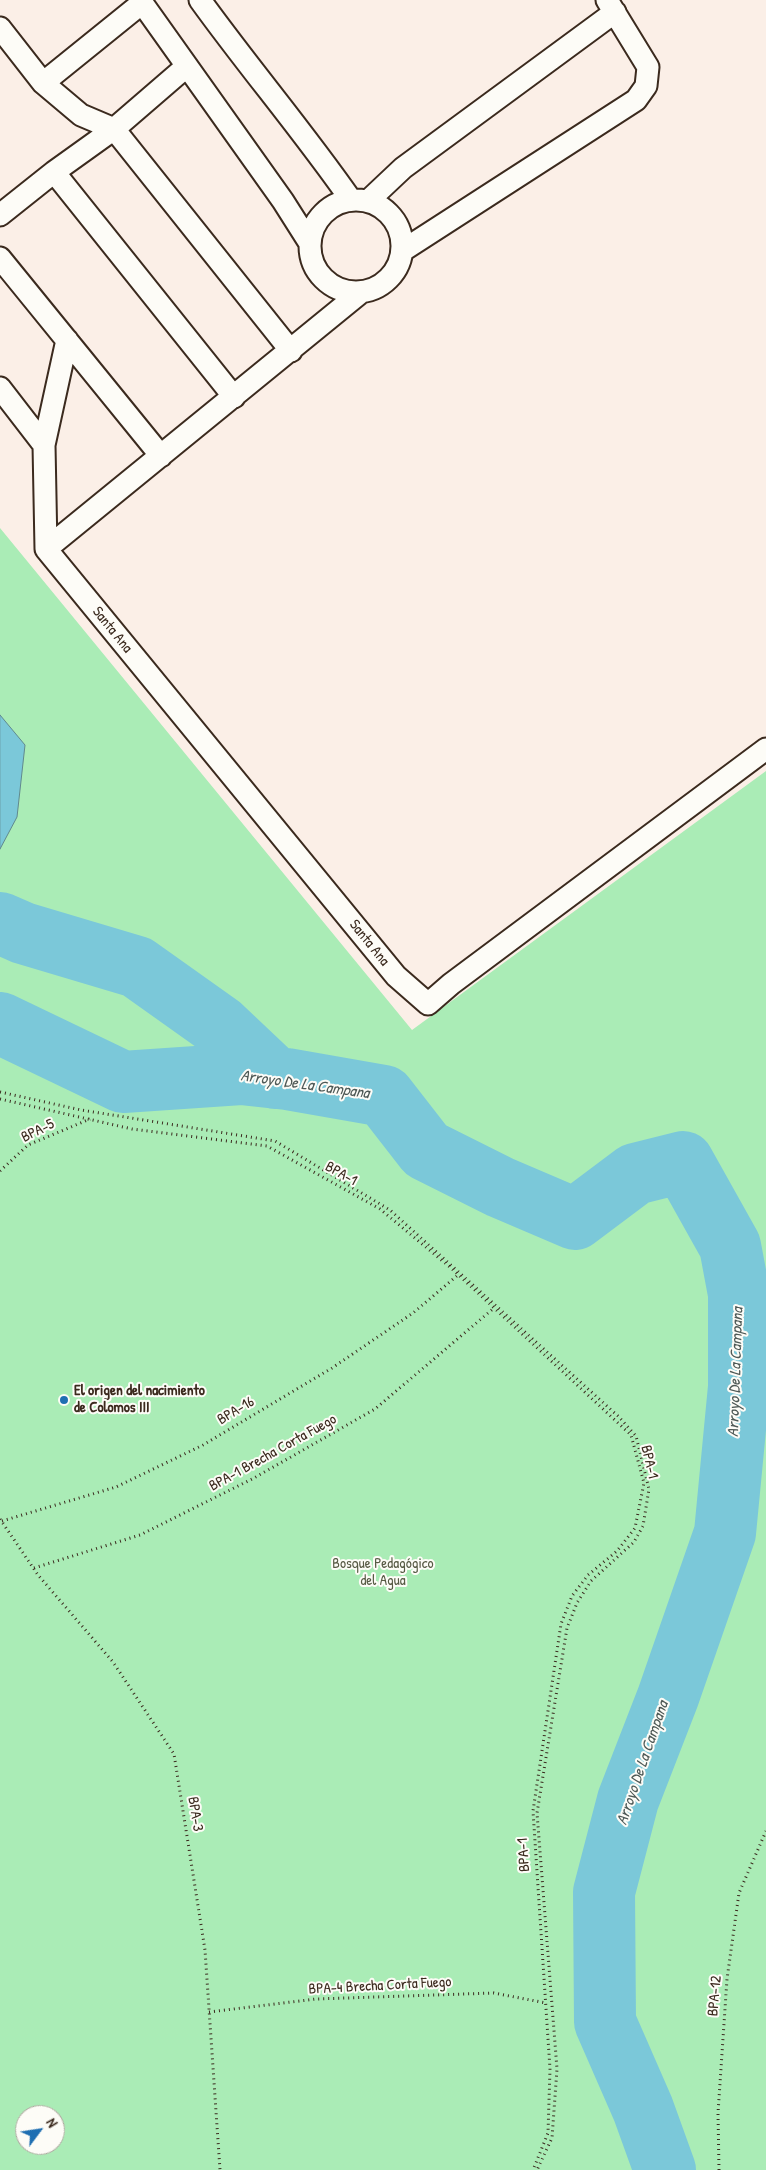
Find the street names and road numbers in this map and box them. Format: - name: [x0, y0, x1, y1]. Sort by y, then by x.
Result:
- street label: Santa Ana: [88, 603, 136, 657]
- street label: Santa Ana: [345, 916, 393, 970]
- street label: BPA-5: [19, 1115, 57, 1147]
- street label: BPA-1: [322, 1158, 360, 1190]
- street label: BPA-16: [214, 1393, 258, 1429]
- street label: BPA-1 Brecha Corta Fuego: [206, 1411, 340, 1495]
- street label: BPA-1: [636, 1444, 662, 1480]
- street label: BPA-3: [183, 1795, 207, 1833]
- street label: BPA-1: [514, 1838, 534, 1872]
- street label: BPA-4 Brecha Corta Fuego: [308, 1973, 452, 1999]
- street label: BPA-12: [704, 1975, 726, 2017]

